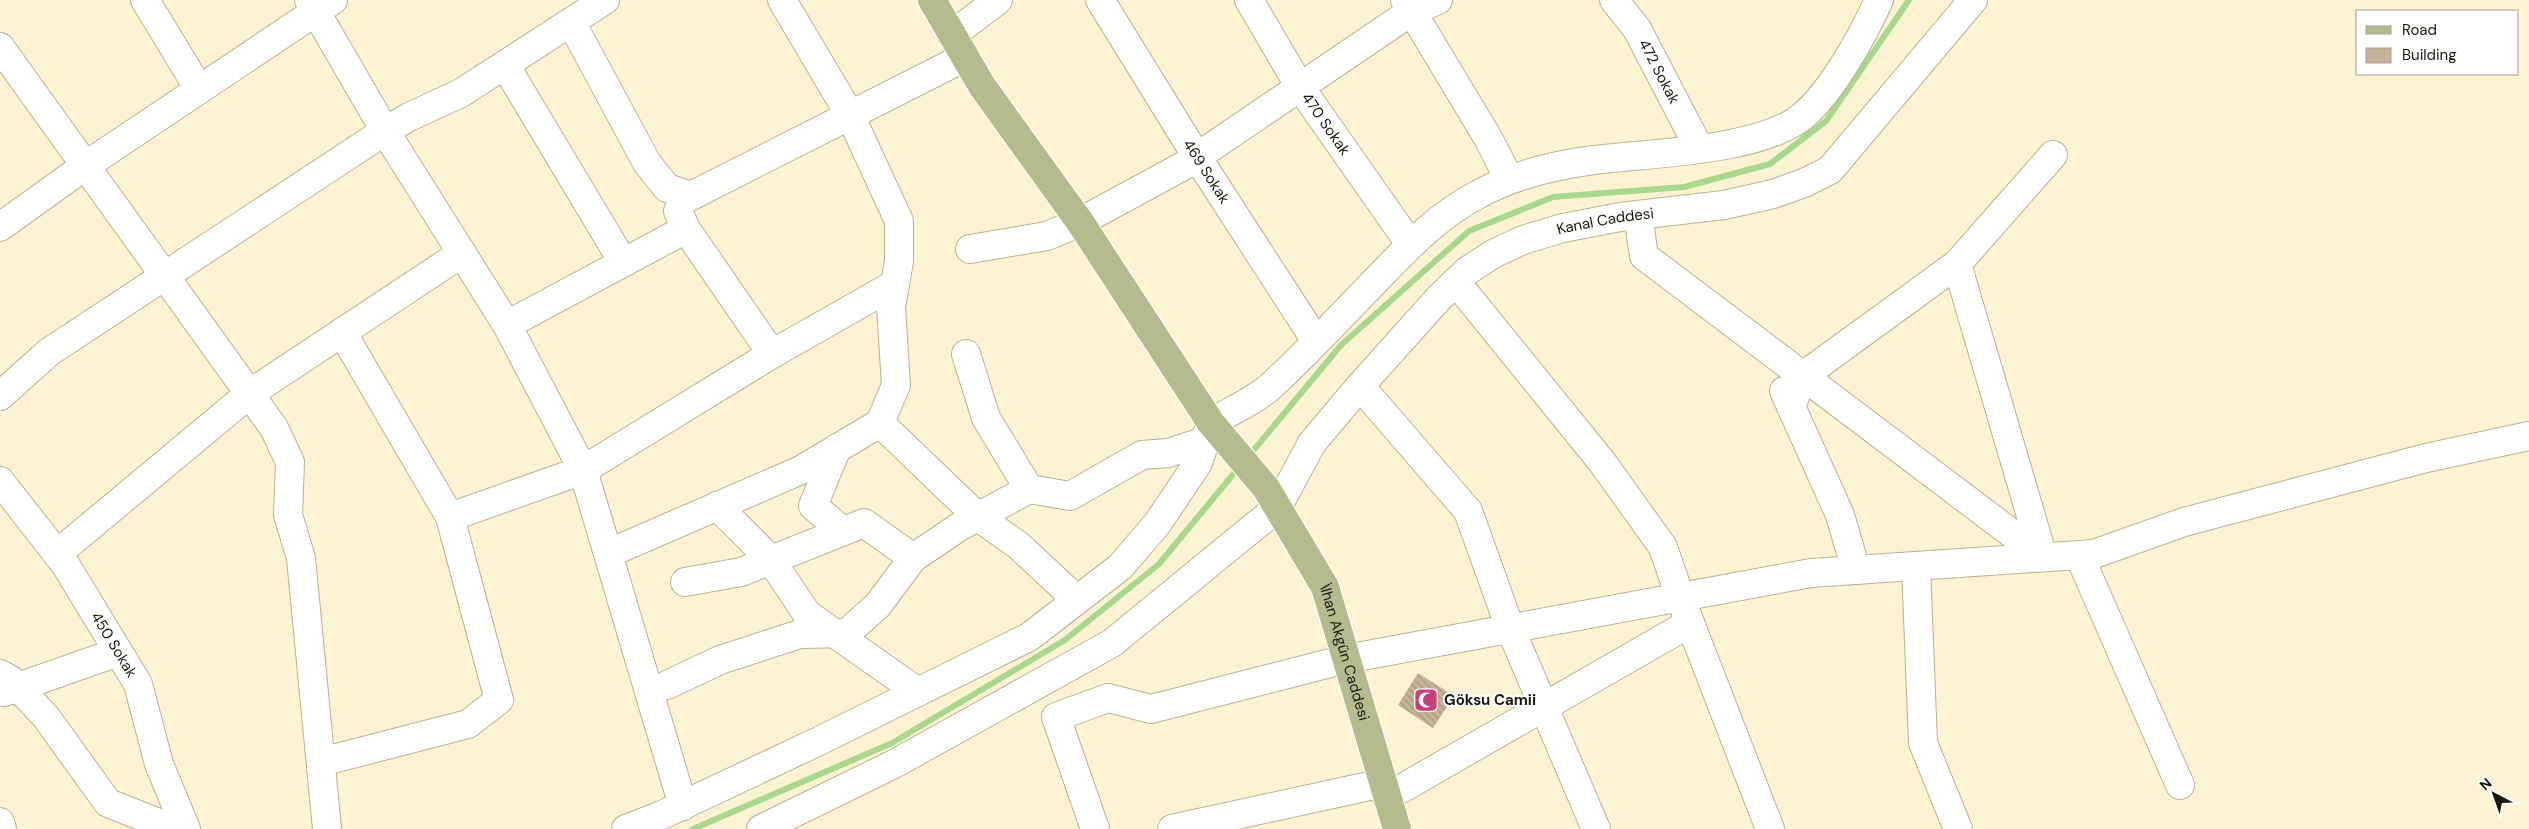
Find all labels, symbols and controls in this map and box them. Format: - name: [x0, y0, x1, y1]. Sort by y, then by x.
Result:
- legend: [2356, 10, 2519, 75]
- text: Road: [2402, 20, 2437, 40]
- street label: 472 Sokak: [1634, 36, 1684, 108]
- text: Building: [2402, 45, 2457, 65]
- street label: 470 Sokak: [1297, 89, 1355, 160]
- street label: 469 Sokak: [1179, 136, 1235, 208]
- street label: Kanal Caddesi: [1554, 203, 1655, 239]
- street label: İlhan Akgün Caddesi: [1315, 580, 1374, 723]
- street label: 450 Sokak: [87, 608, 142, 682]
- mosque icon: Göksu Camii: [1413, 687, 1439, 713]
- place label: Göksu Camii: [1444, 690, 1536, 710]
- north arrow: [2469, 769, 2519, 819]
- text: N: [2476, 774, 2495, 794]

